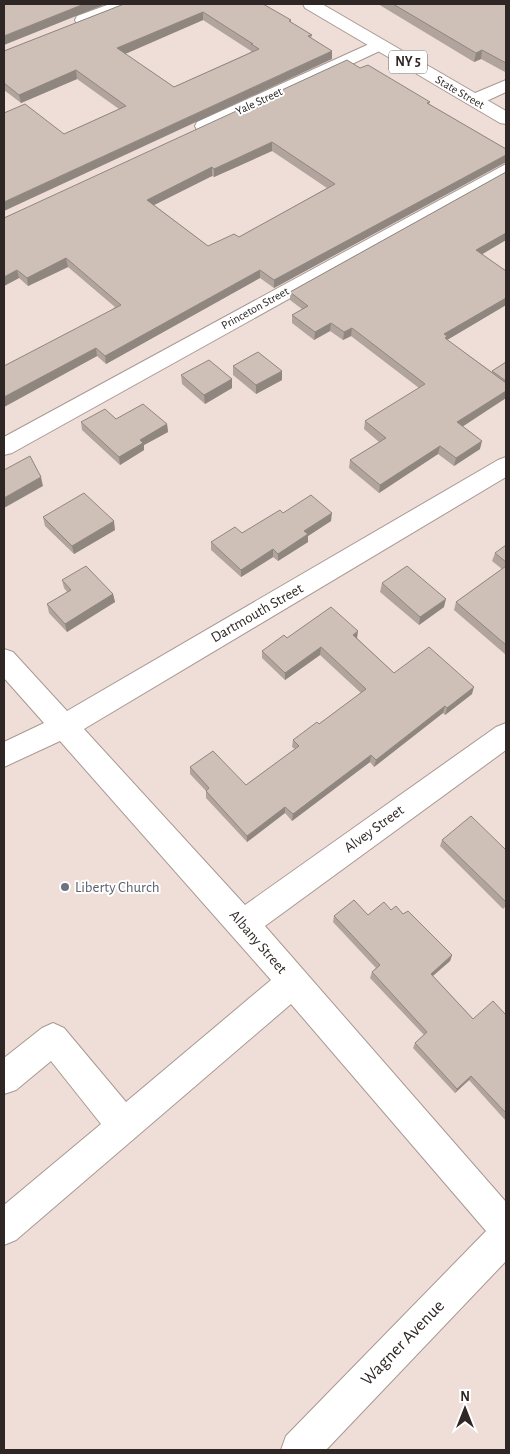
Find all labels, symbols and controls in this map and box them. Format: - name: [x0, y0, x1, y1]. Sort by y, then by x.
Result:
- road number: NY 5: [389, 51, 427, 74]
- street label: State Street: [433, 73, 487, 111]
- street label: Yale Street: [234, 85, 284, 117]
- street label: Princeton Street: [219, 284, 291, 331]
- street label: Dartmouth Street: [208, 581, 306, 645]
- street label: Alvey Street: [341, 802, 407, 856]
- place label: Liberty Church: [75, 880, 160, 895]
- marker: Liberty Church: [59, 881, 71, 893]
- street label: Albany Street: [227, 907, 290, 977]
- street label: Wagner Avenue: [358, 1297, 448, 1389]
- north arrow: [440, 1384, 490, 1434]
- text: N: [460, 1390, 470, 1404]

